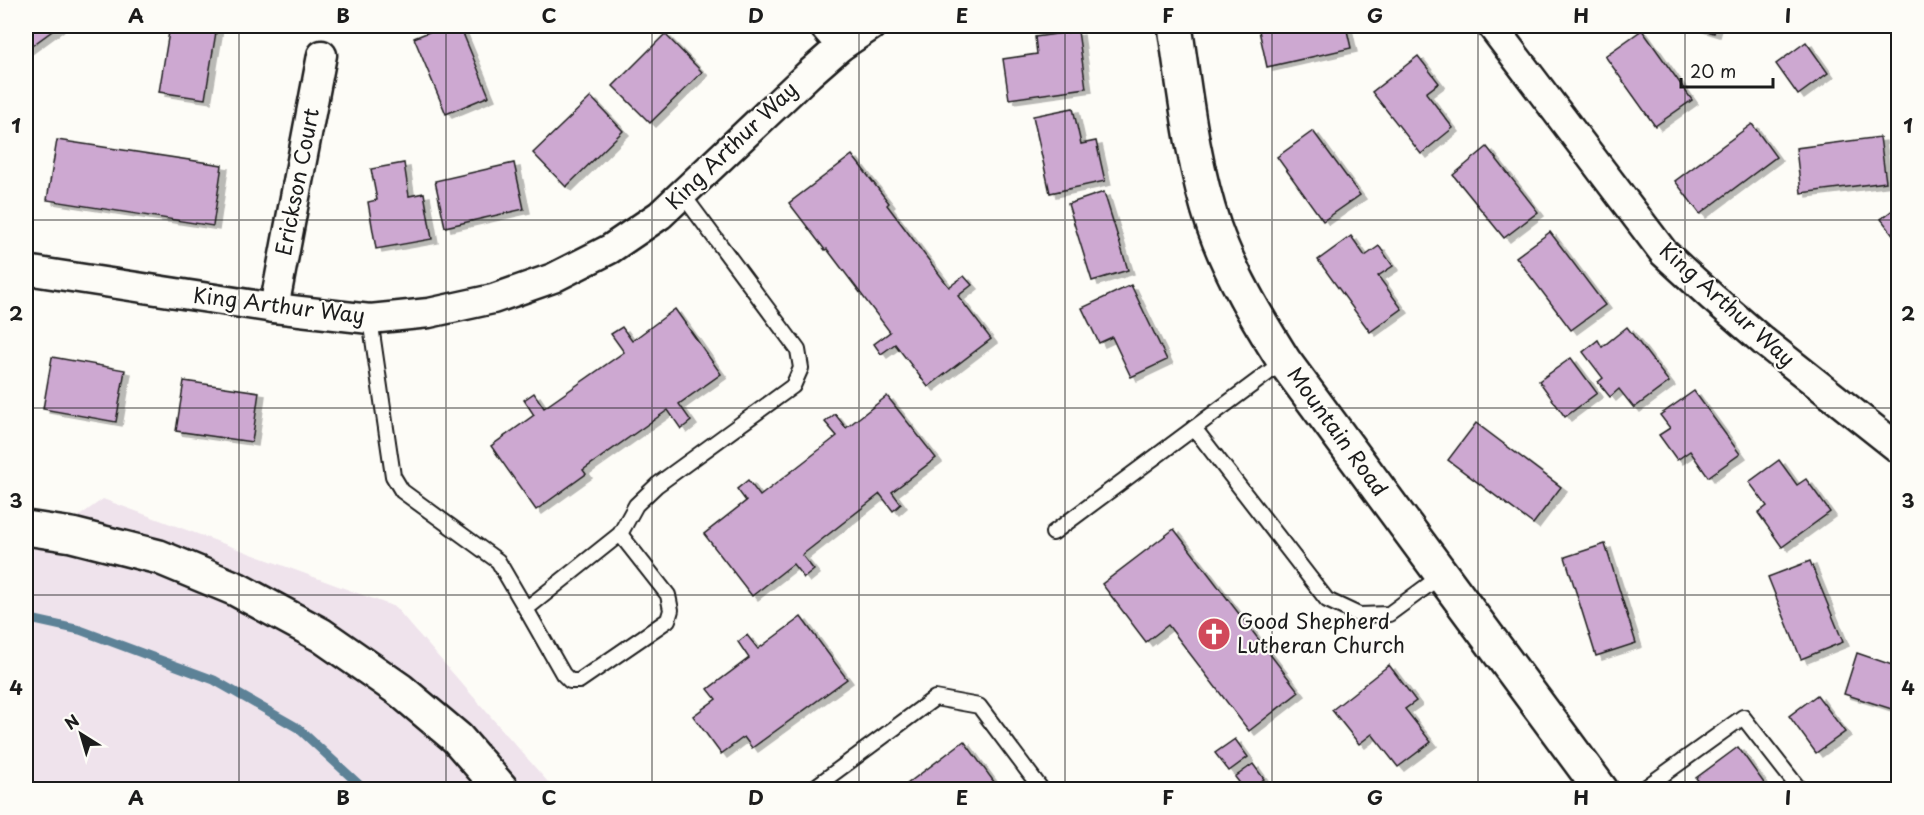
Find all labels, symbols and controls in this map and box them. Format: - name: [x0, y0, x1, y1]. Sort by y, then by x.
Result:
- text: A: [128, 0, 144, 30]
- text: B: [336, 0, 350, 30]
- text: C: [541, 0, 557, 30]
- text: D: [748, 0, 764, 30]
- text: E: [956, 0, 968, 30]
- text: F: [1162, 0, 1174, 30]
- text: G: [1367, 0, 1383, 30]
- text: H: [1573, 0, 1589, 30]
- text: I: [1785, 0, 1791, 30]
- scale bar: [1681, 51, 1772, 89]
- text: 20 m: [1690, 57, 1736, 84]
- street label: King Arthur Way: [657, 73, 804, 216]
- street label: Erickson Court: [266, 105, 326, 258]
- text: 1: [11, 110, 21, 140]
- text: 1: [1903, 110, 1913, 140]
- street label: King Arthur Way: [1653, 234, 1803, 373]
- street label: King Arthur Way: [192, 278, 367, 330]
- text: 2: [9, 298, 23, 328]
- text: 2: [1901, 298, 1915, 328]
- street label: Mountain Road: [1281, 359, 1397, 502]
- text: 3: [9, 485, 23, 515]
- text: 3: [1901, 485, 1915, 515]
- place label: Good Shepherd Lutheran Church: [1237, 604, 1405, 660]
- church icon: Good Shepherd Lutheran Church: [1196, 616, 1232, 652]
- text: 4: [9, 672, 23, 702]
- text: 4: [1901, 672, 1915, 702]
- north arrow: [51, 704, 111, 764]
- text: N: [59, 708, 84, 735]
- text: A: [128, 782, 144, 812]
- text: B: [336, 782, 350, 812]
- text: C: [541, 782, 557, 812]
- text: D: [748, 782, 764, 812]
- text: E: [956, 782, 968, 812]
- text: F: [1162, 782, 1174, 812]
- text: G: [1367, 782, 1383, 812]
- text: H: [1573, 782, 1589, 812]
- text: I: [1785, 782, 1791, 812]

